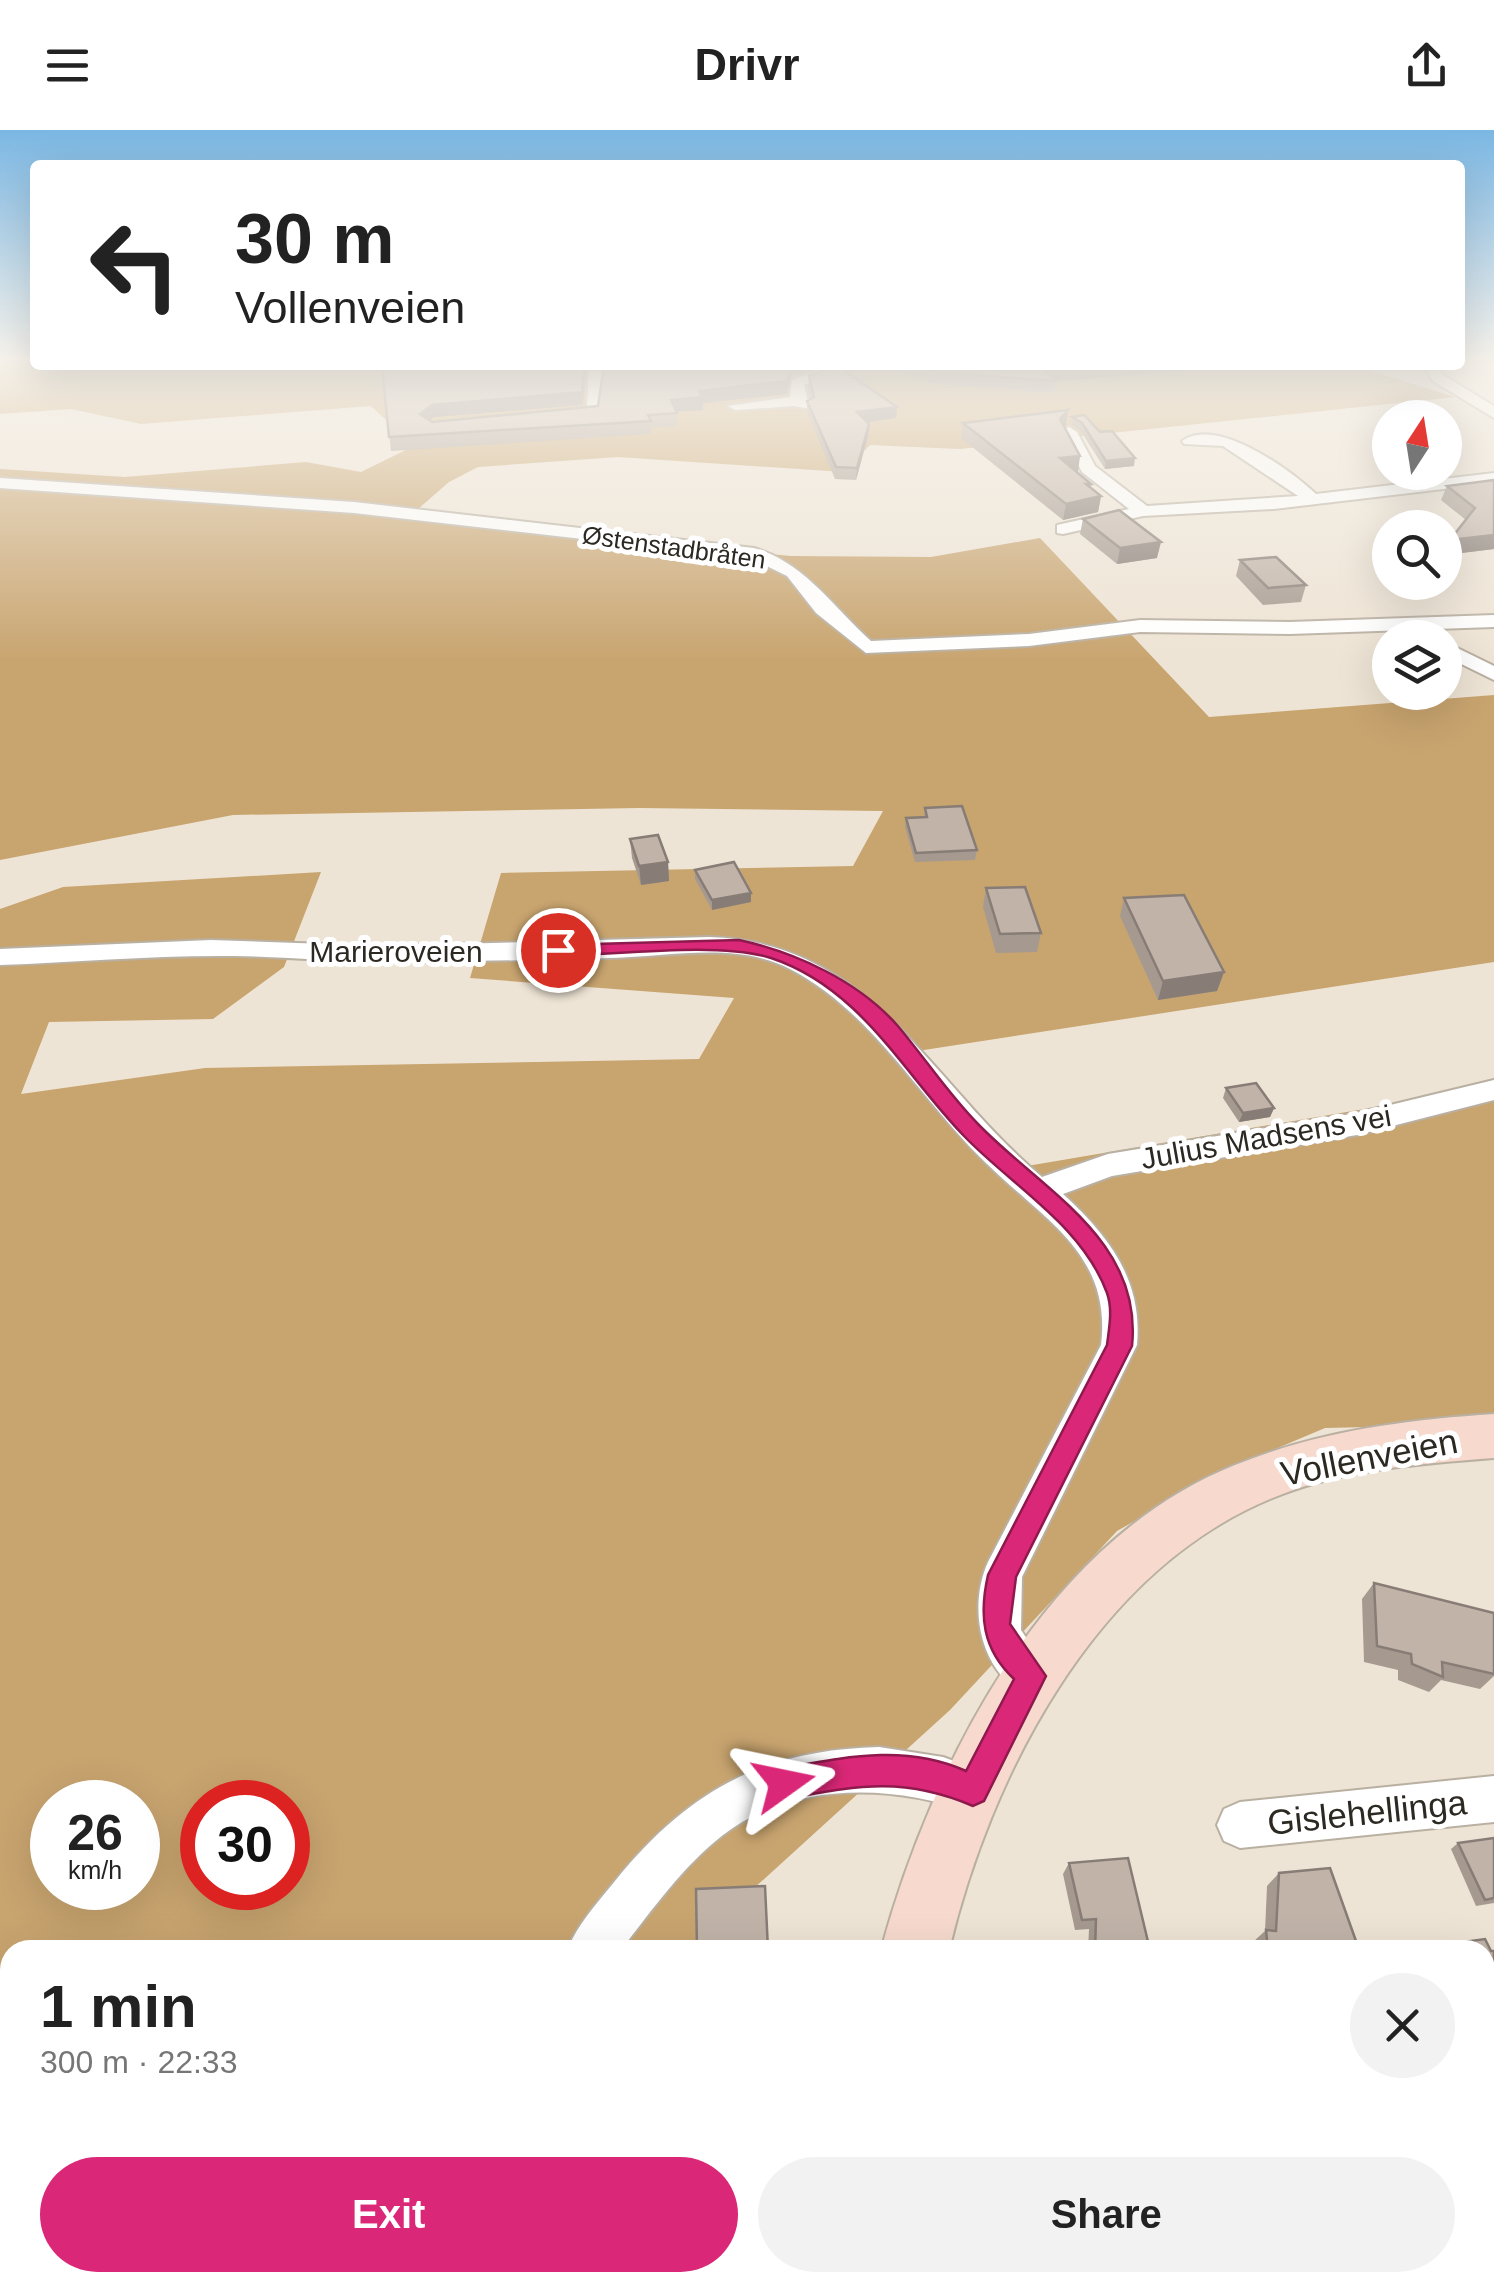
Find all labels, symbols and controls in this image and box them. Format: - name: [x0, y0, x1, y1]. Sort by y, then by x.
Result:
- icon: menu: [40, 38, 95, 93]
- icon: share: [1399, 38, 1454, 93]
- text: Drivr: [694, 39, 800, 90]
- icon: left: [70, 200, 200, 330]
- text: 30 m: [235, 200, 395, 278]
- text: Vollenveien: [235, 282, 465, 333]
- north arrow: [1372, 400, 1462, 490]
- map controls: [1372, 400, 1462, 710]
- button: search: [1372, 510, 1462, 600]
- street label: Østenstadbråten: [581, 520, 767, 574]
- button: layers: [1372, 620, 1462, 710]
- pin: [516, 908, 601, 993]
- icon: arrive: [531, 923, 586, 978]
- street label: Marieroveien: [309, 935, 483, 968]
- street label: Julius Madsens vei: [1138, 1099, 1394, 1175]
- street label: Vollenveien: [1277, 1421, 1461, 1493]
- position arrow: [732, 1731, 836, 1835]
- speed limit sign: 30: [180, 1780, 310, 1910]
- street label: Gislehellinga: [1265, 1782, 1469, 1842]
- text: 26: [67, 1805, 123, 1861]
- text: km/h: [68, 1856, 122, 1884]
- text: 1 min: [40, 1973, 197, 2040]
- button: close: [1350, 1973, 1455, 2078]
- text: 300 m · 22:33: [40, 2044, 237, 2080]
- button: Exit: [40, 2157, 738, 2272]
- button: Share: [758, 2157, 1455, 2272]

